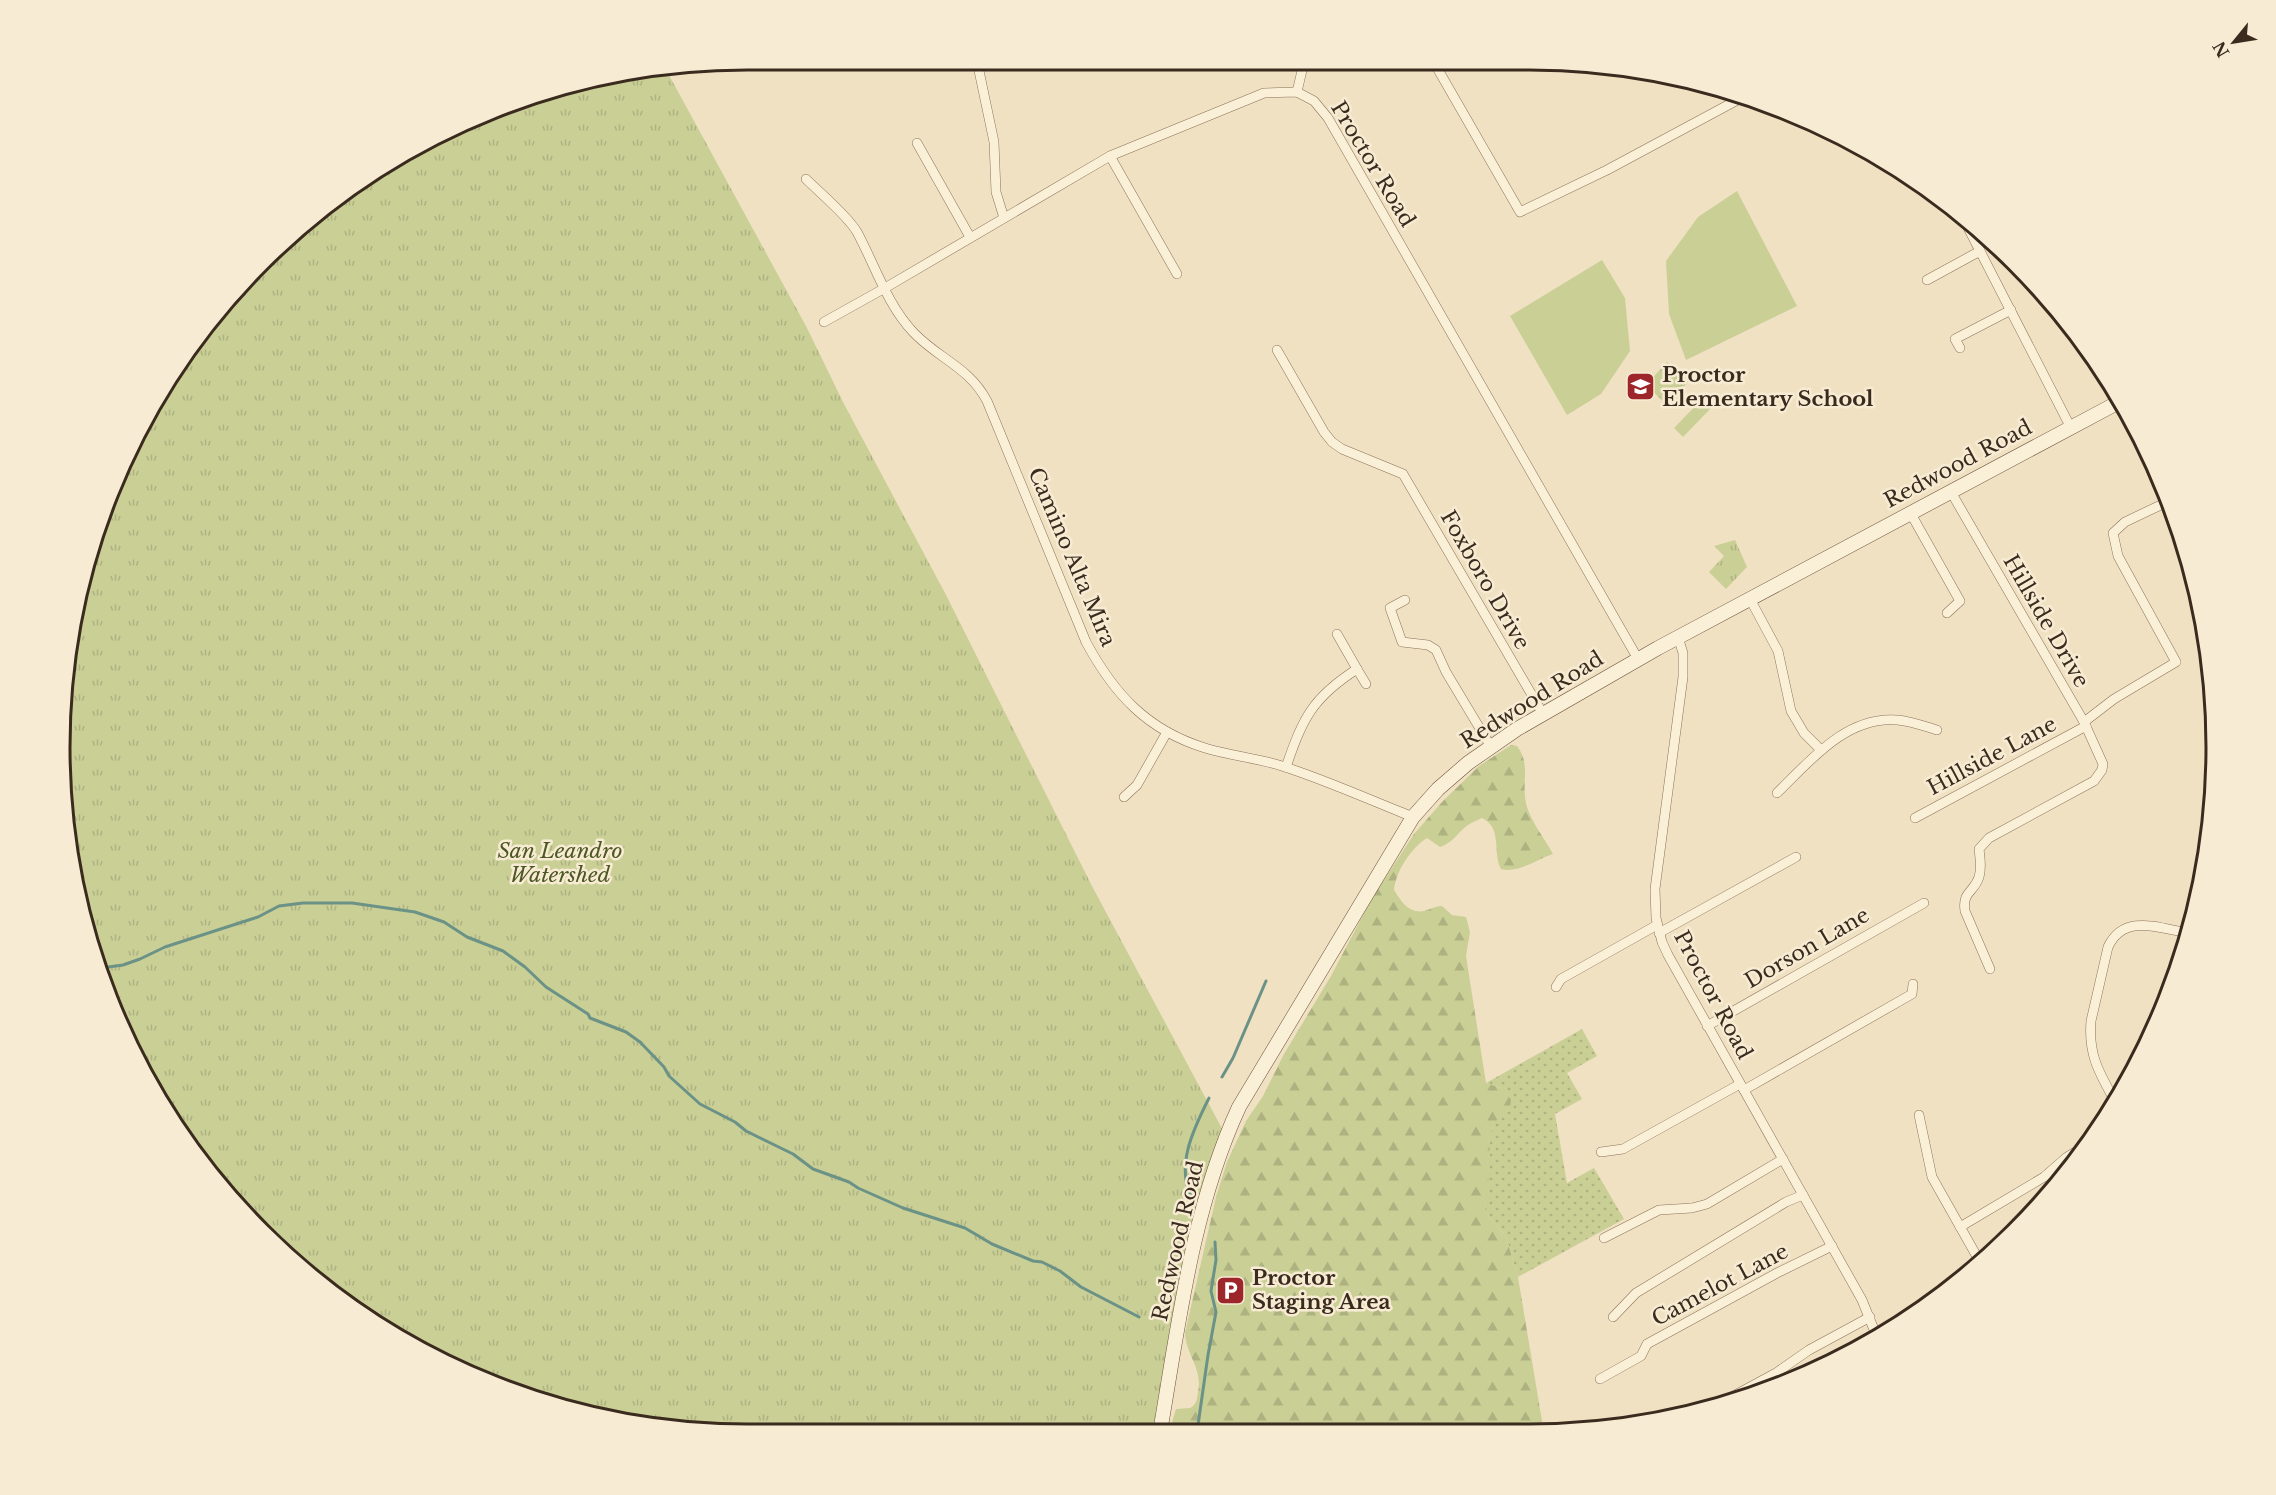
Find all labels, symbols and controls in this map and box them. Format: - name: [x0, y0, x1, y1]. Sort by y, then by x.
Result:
- north arrow: [2204, 12, 2264, 72]
- text: N: [2209, 38, 2233, 61]
- street label: Proctor Road: [1325, 96, 1421, 232]
- place label: Proctor Elementary School: [1662, 362, 1874, 412]
- school or university icon: Proctor Elementary School: [1625, 371, 1657, 403]
- street label: Redwood Road: [1880, 414, 2036, 514]
- street label: Camino Alta Mira: [1023, 464, 1122, 651]
- street label: Foxboro Drive: [1435, 506, 1535, 654]
- street label: Hillside Drive: [1997, 550, 2095, 692]
- street label: Redwood Road: [1456, 646, 1608, 754]
- street label: Hillside Lane: [1923, 711, 2061, 801]
- park label: San Leandro Watershed: [497, 838, 623, 888]
- street label: Dorson Lane: [1740, 902, 1874, 994]
- street label: Proctor Road: [1668, 926, 1758, 1064]
- street label: Redwood Road: [1147, 1158, 1209, 1324]
- street label: Camelot Lane: [1647, 1238, 1793, 1332]
- place label: Proctor Staging Area: [1252, 1265, 1391, 1315]
- parking icon: Proctor Staging Area: [1215, 1274, 1247, 1306]

